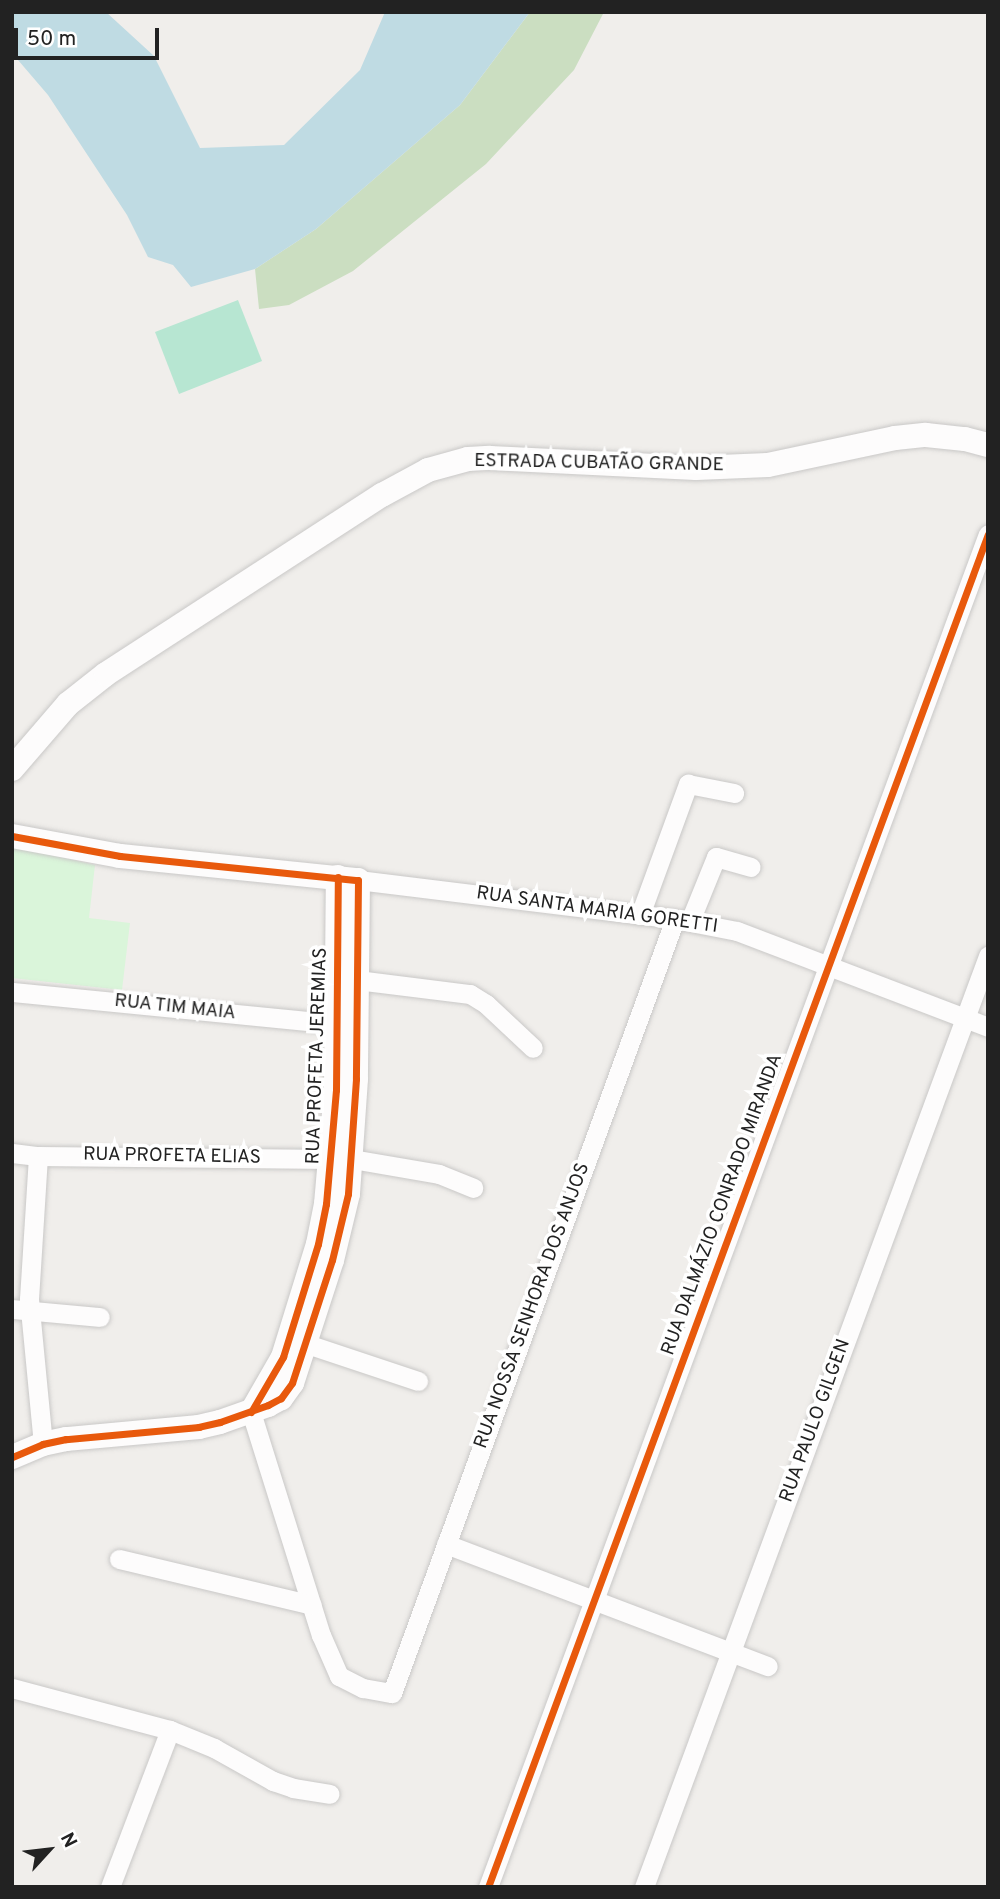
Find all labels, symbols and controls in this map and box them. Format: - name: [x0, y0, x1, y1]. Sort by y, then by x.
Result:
- scale bar: [18, 14, 163, 58]
- text: 50 m: [27, 26, 76, 53]
- street label: ESTRADA CUBATÃO GRANDE: [474, 450, 724, 478]
- street label: RUA SANTA MARIA GORETTI: [474, 883, 720, 939]
- street label: RUA PROFETA JEREMIAS: [303, 946, 333, 1166]
- street label: RUA TIM MAIA: [112, 990, 238, 1026]
- street label: RUA DALMÁZIO CONRADO MIRANDA: [658, 1051, 788, 1359]
- street label: RUA PROFETA ELIAS: [82, 1144, 262, 1170]
- street label: RUA NOSSA SENHORA DOS ANJOS: [470, 1159, 596, 1453]
- street label: RUA PAULO GILGEN: [776, 1336, 856, 1506]
- north arrow: [14, 1815, 84, 1885]
- text: N: [54, 1829, 82, 1852]

